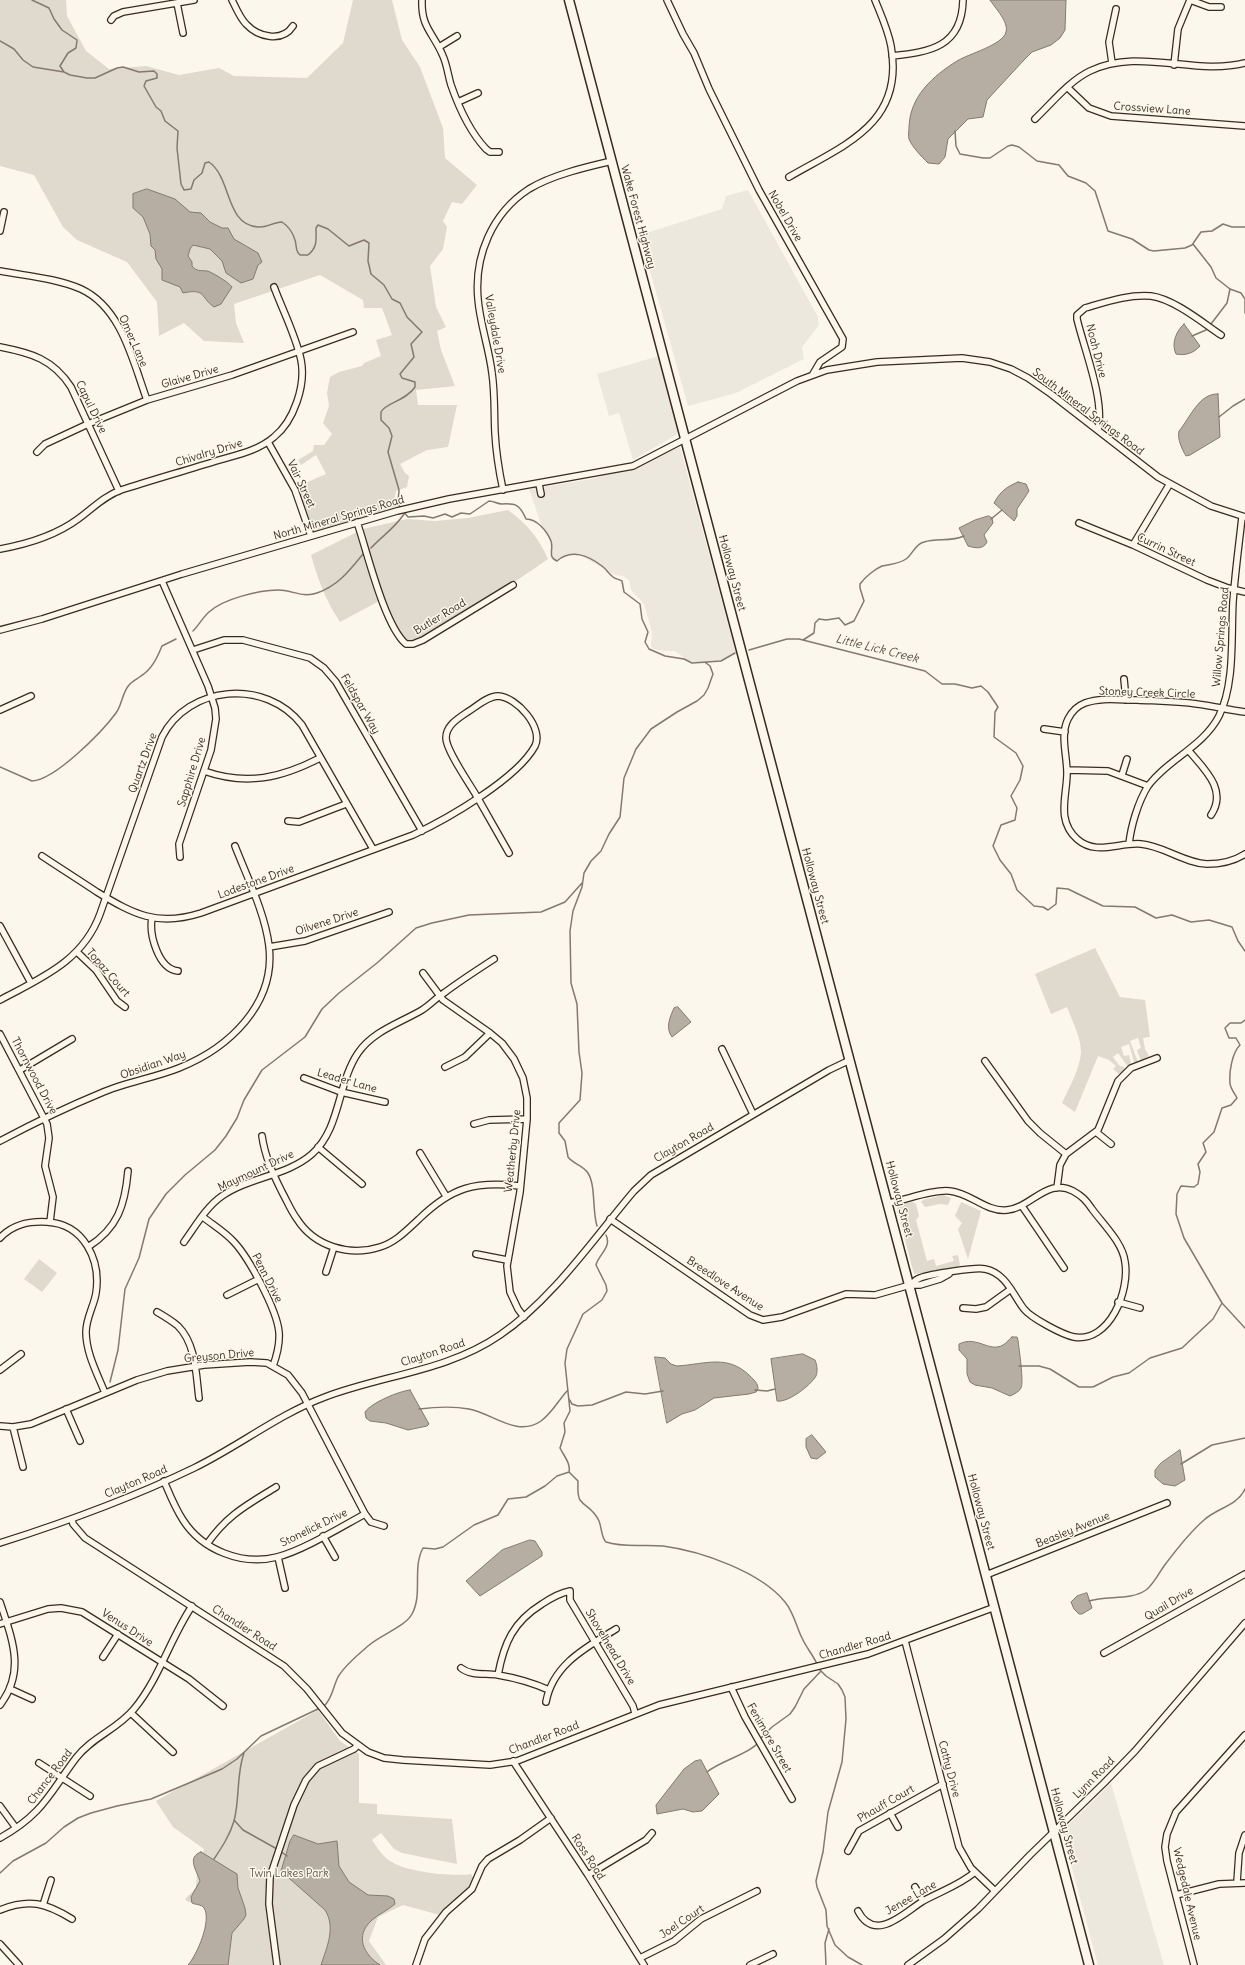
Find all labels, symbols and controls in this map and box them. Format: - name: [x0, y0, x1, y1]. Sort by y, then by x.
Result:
- street label: Crossview Lane: [1113, 100, 1191, 118]
- street label: Wake Forest Highway: [618, 164, 658, 270]
- street label: Nobel Drive: [765, 188, 805, 244]
- street label: Valleydale Drive: [482, 294, 508, 374]
- street label: Omer Lane: [116, 313, 150, 369]
- street label: Noah Drive: [1083, 323, 1109, 379]
- street label: Glaive Drive: [160, 363, 220, 391]
- street label: South Mineral Springs Road: [1030, 366, 1146, 458]
- street label: Capul Drive: [73, 378, 109, 436]
- street label: Chivalry Drive: [174, 437, 244, 469]
- street label: Vair Street: [284, 458, 318, 510]
- street label: North Mineral Springs Road: [272, 493, 406, 543]
- street label: Currin Street: [1135, 531, 1197, 569]
- street label: Holloway Street: [715, 533, 749, 613]
- street label: Willow Springs Road: [1210, 587, 1232, 687]
- street label: Butler Road: [411, 596, 469, 638]
- water label: Little Lick Creek: [834, 632, 920, 666]
- street label: Feldspar Way: [337, 672, 383, 736]
- street label: Stoney Creek Circle: [1099, 685, 1195, 701]
- street label: Quartz Drive: [126, 731, 160, 795]
- street label: Sapphire Drive: [175, 735, 209, 809]
- street label: Holloway Street: [798, 846, 832, 926]
- street label: Lodestone Drive: [216, 862, 296, 902]
- street label: Oilvene Drive: [294, 906, 360, 938]
- street label: Topaz Court: [83, 946, 133, 1000]
- street label: Thornwood Drive: [8, 1035, 60, 1117]
- street label: Obsidian Way: [119, 1048, 187, 1082]
- street label: Leader Lane: [316, 1066, 378, 1096]
- street label: Weatherby Drive: [502, 1109, 524, 1193]
- street label: Clayton Road: [652, 1121, 716, 1165]
- street label: Maymount Drive: [216, 1148, 296, 1194]
- street label: Holloway Street: [882, 1159, 916, 1239]
- street label: Penn Drive: [249, 1251, 285, 1305]
- street label: Breedlove Avenue: [684, 1254, 766, 1314]
- street label: Clayton Road: [399, 1336, 467, 1370]
- street label: Greyson Drive: [183, 1346, 255, 1366]
- street label: Clayton Road: [103, 1463, 169, 1501]
- street label: Holloway Street: [964, 1472, 998, 1552]
- street label: Stonelick Drive: [278, 1506, 350, 1550]
- street label: Beasley Avenue: [1034, 1509, 1112, 1551]
- street label: Quail Drive: [1142, 1584, 1196, 1624]
- street label: Chandler Road: [209, 1602, 279, 1654]
- street label: Venus Drive: [99, 1606, 155, 1650]
- street label: Shovelhead Drive: [582, 1607, 638, 1687]
- street label: Chandler Road: [818, 1629, 892, 1663]
- street label: Fenimore Street: [744, 1701, 794, 1775]
- street label: Chandler Road: [507, 1719, 581, 1757]
- street label: Cathy Drive: [935, 1739, 963, 1799]
- street label: Chance Road: [25, 1747, 75, 1807]
- street label: Lynn Road: [1071, 1755, 1117, 1801]
- street label: Phauff Court: [855, 1782, 917, 1826]
- street label: Holloway Street: [1047, 1786, 1081, 1866]
- street label: Ross Road: [568, 1832, 608, 1882]
- street label: Wedgedale Avenue: [1170, 1846, 1204, 1942]
- park label: Twin Lakes Park: [249, 1867, 329, 1881]
- street label: Jenee Lane: [883, 1878, 939, 1918]
- street label: Joel Court: [657, 1902, 707, 1942]

